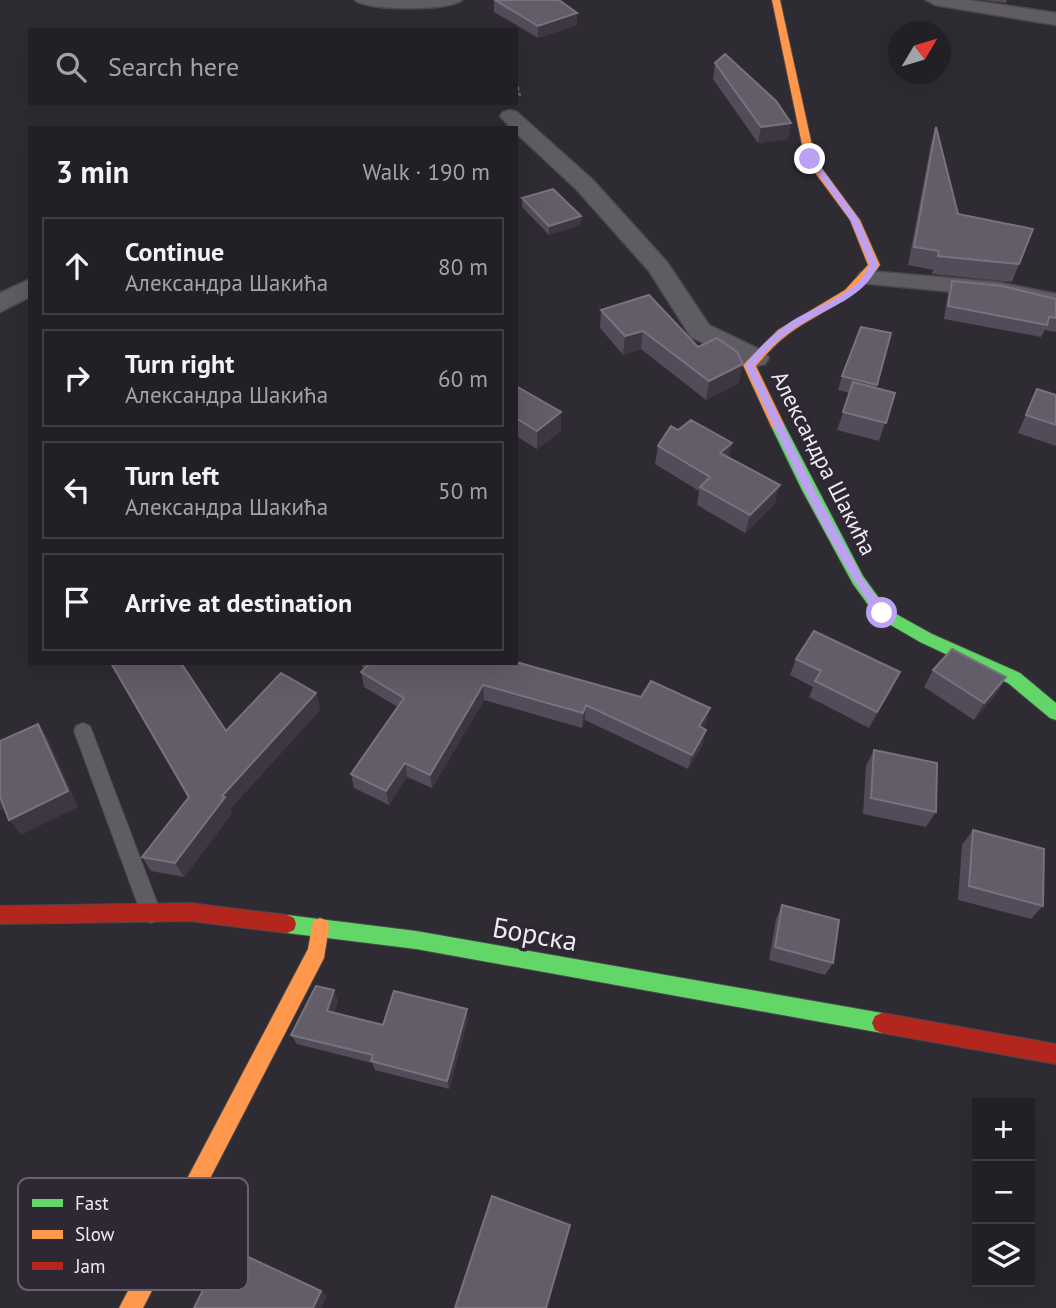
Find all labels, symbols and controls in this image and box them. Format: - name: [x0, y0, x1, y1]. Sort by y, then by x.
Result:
- north arrow: [888, 21, 951, 84]
- search box: [28, 28, 518, 105]
- icon: search: [52, 48, 90, 86]
- text: Search here: [108, 50, 239, 83]
- route end: [794, 143, 825, 174]
- text: 3 min: [56, 152, 129, 191]
- text: Walk · 190 m: [363, 157, 490, 186]
- text: Continue: [125, 235, 224, 268]
- icon: ahead: [58, 247, 96, 285]
- text: 80 m: [438, 252, 488, 281]
- text: Александра Шакића: [125, 268, 328, 297]
- text: Turn right: [125, 347, 234, 380]
- icon: right: [58, 359, 96, 397]
- text: 60 m: [438, 364, 488, 393]
- street label: Александра Шакића: [765, 366, 883, 560]
- text: Александра Шакића: [125, 380, 328, 409]
- text: Turn left: [125, 459, 219, 492]
- icon: left: [58, 471, 96, 509]
- text: 50 m: [438, 476, 488, 505]
- text: Александра Шакића: [125, 492, 328, 521]
- icon: arrive: [58, 583, 96, 621]
- text: Arrive at destination: [125, 586, 352, 619]
- route start: [866, 597, 897, 628]
- street label: Борска: [490, 908, 580, 959]
- map controls: [972, 1098, 1035, 1287]
- button: +: [972, 1098, 1035, 1161]
- button: −: [972, 1161, 1035, 1224]
- legend: [18, 1178, 248, 1290]
- text: Fast: [75, 1191, 109, 1215]
- text: Slow: [75, 1222, 115, 1246]
- button: layers: [972, 1224, 1035, 1287]
- text: Jam: [74, 1254, 105, 1278]

